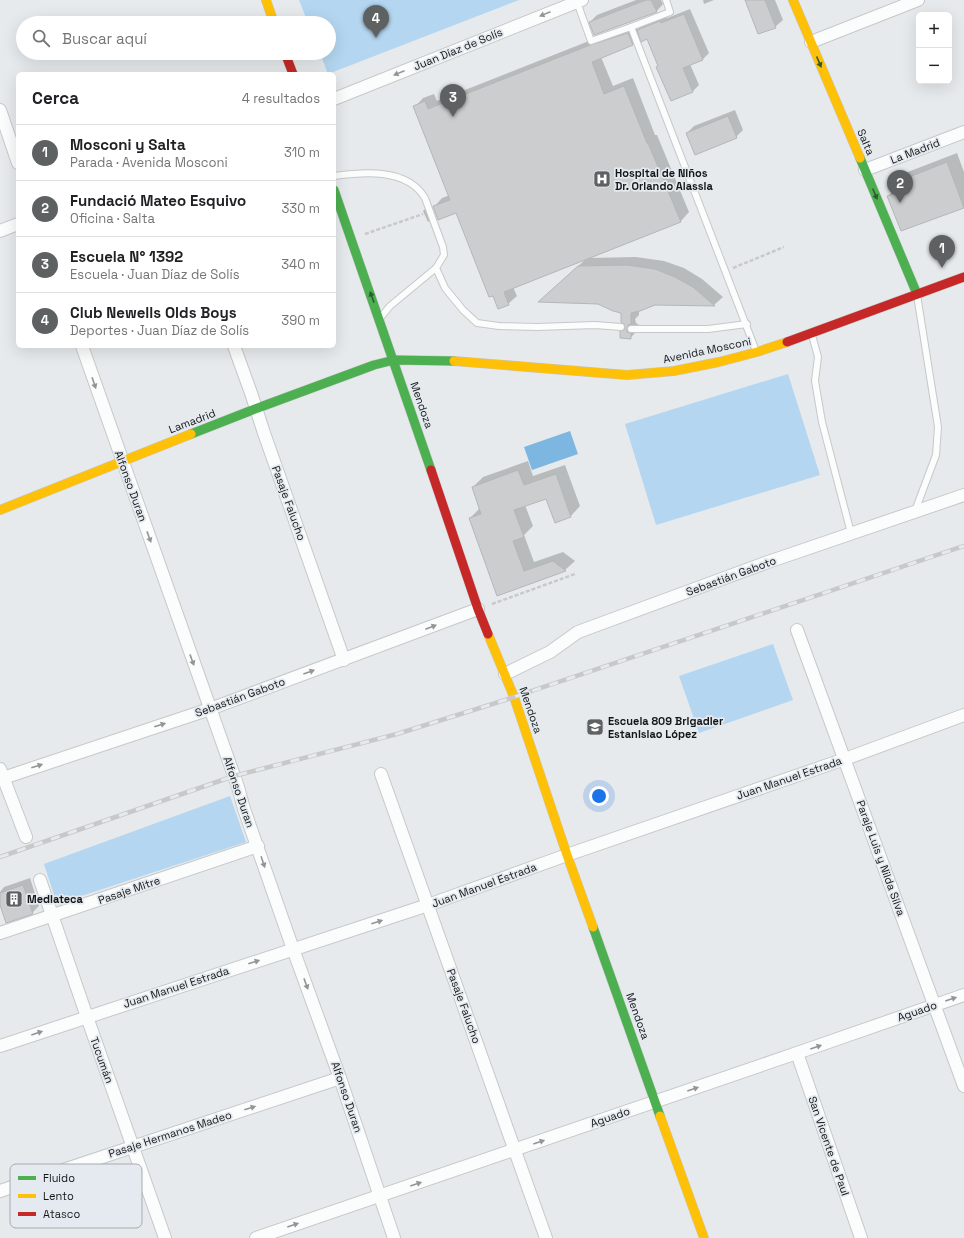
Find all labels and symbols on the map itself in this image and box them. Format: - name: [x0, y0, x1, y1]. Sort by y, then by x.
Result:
- pin: 4: [363, 5, 389, 38]
- one-way arrow: [539, 12, 551, 18]
- street label: Juan Díaz de Solís: [411, 25, 505, 73]
- one-way arrow: [816, 56, 822, 67]
- one-way arrow: [393, 70, 404, 76]
- pin: 3: [440, 84, 466, 117]
- street label: Salta: [854, 127, 878, 158]
- street label: La Madrid: [888, 135, 942, 167]
- place label: Hospital de Niños Dr. Orlando Alassia: [615, 166, 713, 193]
- hospital icon: Hospital de Niños Dr. Orlando Alassia: [592, 169, 612, 189]
- pin: 2: [887, 170, 913, 203]
- one-way arrow: [872, 189, 878, 200]
- pin: 1: [929, 235, 955, 268]
- one-way arrow: [369, 290, 375, 302]
- street label: Avenida Mosconi: [662, 334, 753, 366]
- one-way arrow: [92, 377, 98, 389]
- street label: Mendoza: [407, 380, 437, 431]
- street label: Lamadrid: [167, 406, 217, 436]
- street label: Alfonso Duran: [112, 449, 150, 523]
- street label: Pasaje Falucho: [269, 464, 309, 543]
- one-way arrow: [146, 532, 152, 544]
- street label: Sebastián Gaboto: [684, 553, 778, 599]
- one-way arrow: [425, 623, 437, 629]
- one-way arrow: [190, 654, 196, 666]
- one-way arrow: [304, 669, 316, 675]
- street label: Sebastián Gaboto: [193, 674, 287, 720]
- street label: Mendoza: [516, 685, 546, 736]
- place label: Escuela 809 Brigadier Estanislao López: [608, 714, 724, 741]
- school or university icon: Escuela 809 Brigadier Estanislao López: [585, 717, 605, 737]
- one-way arrow: [155, 722, 167, 728]
- street label: Juan Manuel Estrada: [734, 753, 844, 803]
- street label: Alfonso Duran: [220, 755, 258, 829]
- one-way arrow: [31, 763, 43, 769]
- your location: [589, 786, 609, 806]
- street label: Paraje Luis y Nilda Silva: [854, 798, 909, 918]
- one-way arrow: [260, 856, 266, 868]
- street label: Juan Manuel Estrada: [430, 859, 539, 910]
- street label: Pasaje Mitre: [96, 873, 162, 907]
- building icon: Mediateca: [4, 889, 24, 909]
- place label: Mediateca: [27, 892, 84, 906]
- one-way arrow: [371, 918, 383, 924]
- one-way arrow: [248, 959, 260, 965]
- street label: Juan Manuel Estrada: [121, 963, 231, 1011]
- street label: Pasaje Falucho: [444, 967, 484, 1046]
- one-way arrow: [304, 979, 310, 991]
- street label: Mendoza: [623, 991, 653, 1042]
- one-way arrow: [946, 996, 958, 1002]
- street label: Aguado: [895, 998, 939, 1024]
- one-way arrow: [31, 1030, 43, 1036]
- street label: Tucumán: [87, 1035, 117, 1085]
- one-way arrow: [810, 1044, 822, 1050]
- street label: Alfonso Duran: [328, 1060, 366, 1134]
- one-way arrow: [687, 1085, 699, 1091]
- street label: San Vicente de Paul: [805, 1094, 853, 1198]
- street label: Aguado: [588, 1104, 632, 1130]
- one-way arrow: [244, 1105, 256, 1111]
- street label: Pasaje Hermanos Madeo: [107, 1107, 234, 1161]
- one-way arrow: [534, 1138, 546, 1144]
- legend: [10, 1164, 142, 1228]
- text: Fluido: [43, 1171, 75, 1185]
- one-way arrow: [411, 1180, 423, 1186]
- text: Lento: [43, 1189, 74, 1203]
- text: Atasco: [43, 1207, 80, 1221]
- one-way arrow: [288, 1222, 300, 1228]

